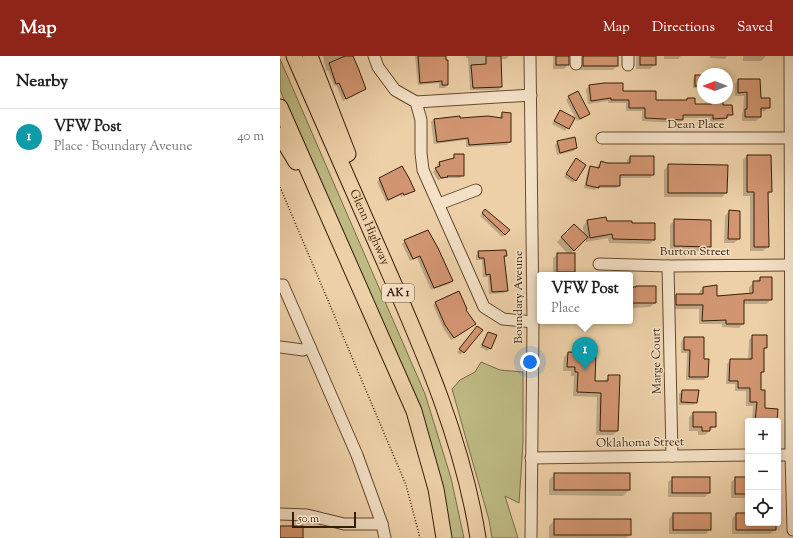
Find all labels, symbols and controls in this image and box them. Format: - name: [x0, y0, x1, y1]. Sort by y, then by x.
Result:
- text: Map: [20, 15, 57, 42]
- text: Map: [603, 18, 630, 38]
- text: Directions: [652, 18, 715, 38]
- text: Saved: [737, 18, 773, 38]
- north arrow: [697, 68, 733, 104]
- text: Nearby: [16, 70, 68, 94]
- street label: Dean Place: [668, 116, 725, 134]
- text: VFW Post: [54, 117, 121, 138]
- text: 1: [27, 128, 31, 146]
- text: 40 m: [237, 128, 264, 146]
- text: Place · Boundary Aveune: [54, 138, 193, 156]
- street label: Glenn Highway: [345, 186, 394, 268]
- street label: Burton Street: [660, 243, 730, 261]
- street label: Boundary Aveune: [510, 250, 528, 344]
- popup: [537, 272, 633, 324]
- text: VFW Post: [551, 279, 619, 300]
- road number: AK 1: [382, 284, 414, 302]
- text: Place: [551, 300, 580, 318]
- street label: Marge Court: [647, 328, 667, 394]
- pin: 1: [572, 337, 598, 370]
- your location: [520, 352, 540, 372]
- map controls: [745, 418, 781, 526]
- button: +: [745, 418, 781, 454]
- street label: Oklahoma Street: [596, 433, 684, 453]
- button: −: [745, 454, 781, 490]
- button: locate: [745, 490, 781, 526]
- scale bar: [292, 510, 356, 529]
- text: 50 m: [298, 511, 319, 527]

